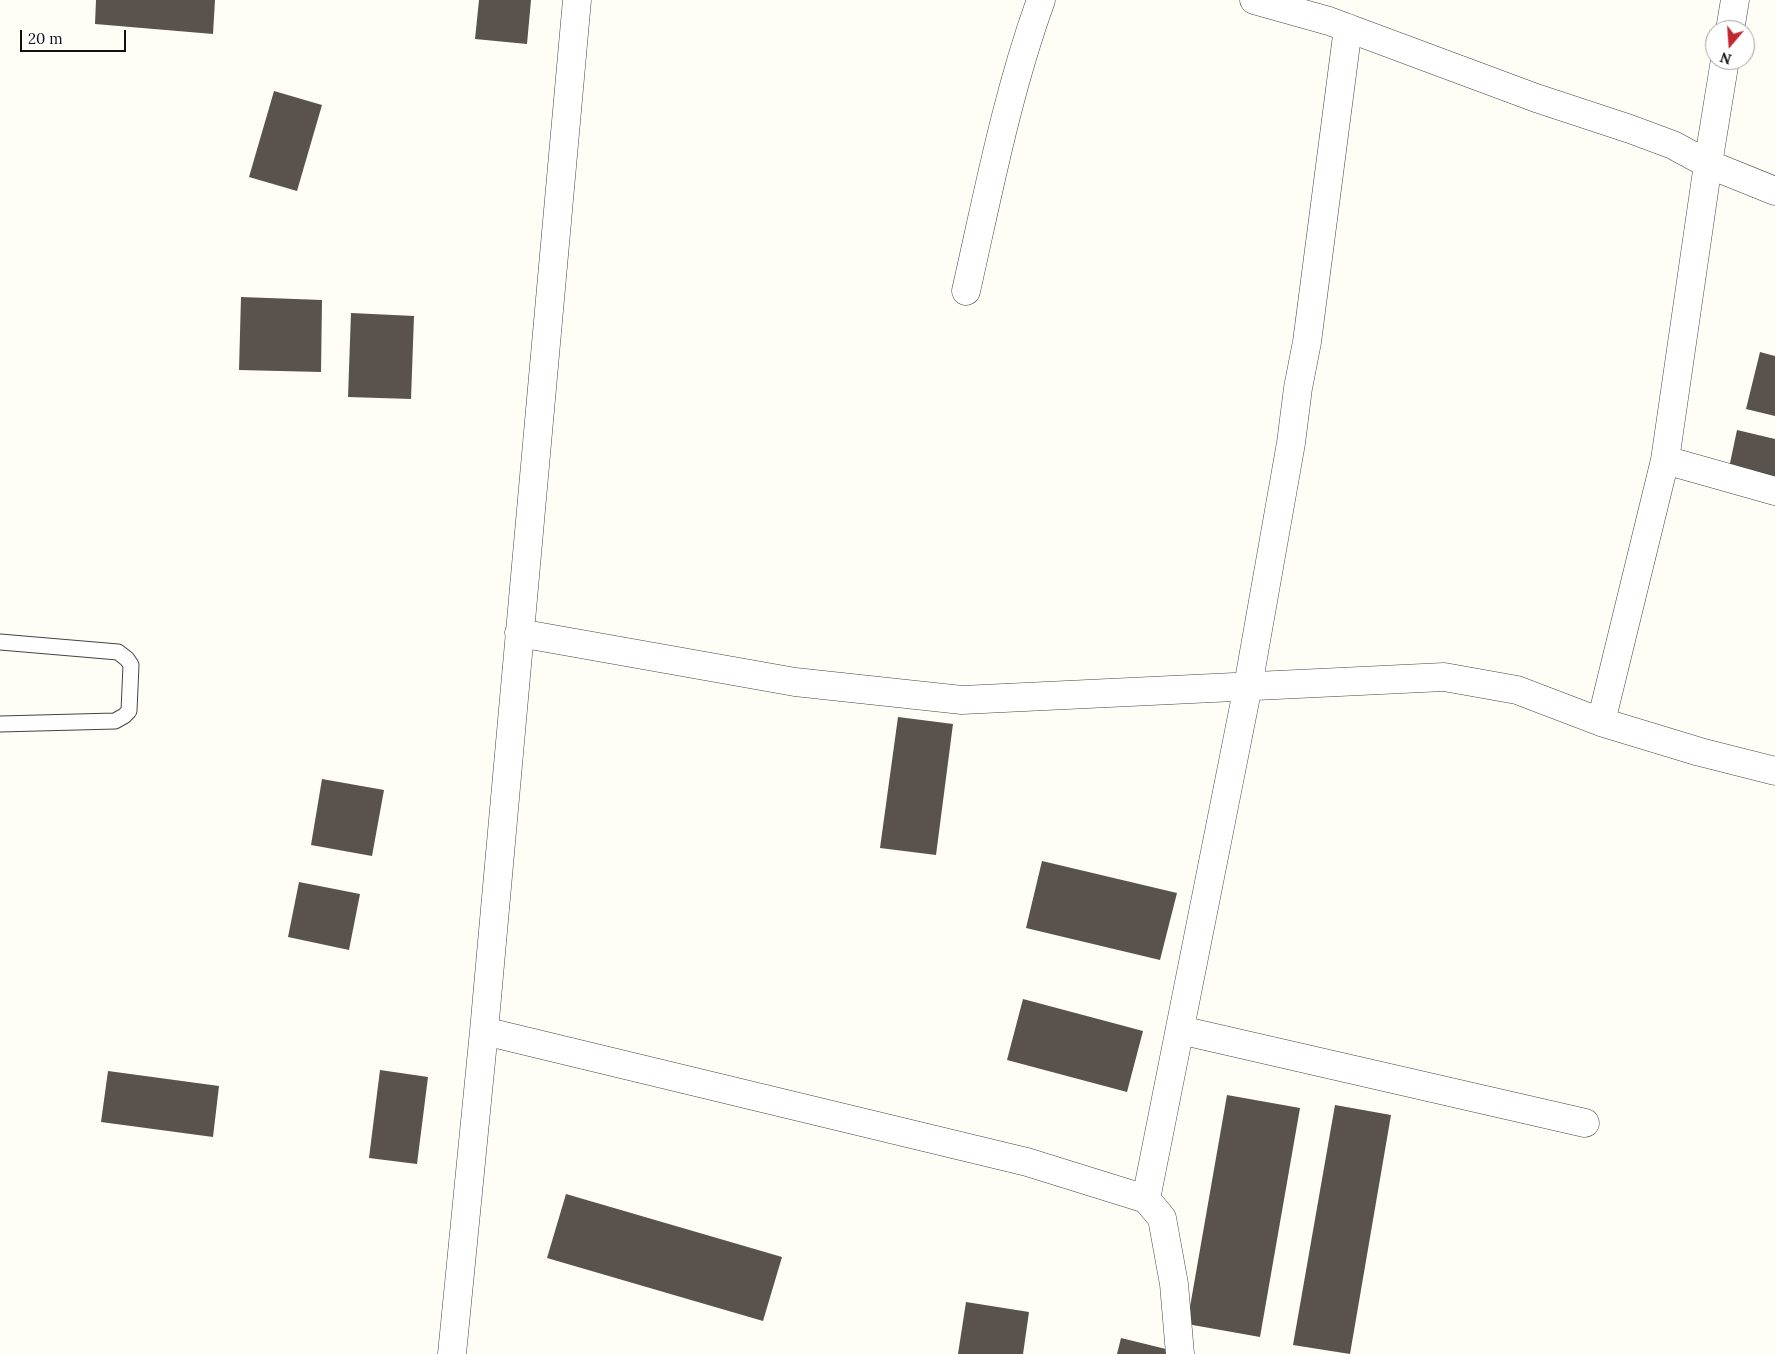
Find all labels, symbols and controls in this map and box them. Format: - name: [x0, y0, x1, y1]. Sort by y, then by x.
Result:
- scale bar: [22, 20, 129, 52]
- north arrow: [1705, 20, 1755, 70]
- text: 20 m: [28, 29, 63, 48]
- text: N: [1718, 48, 1734, 69]

